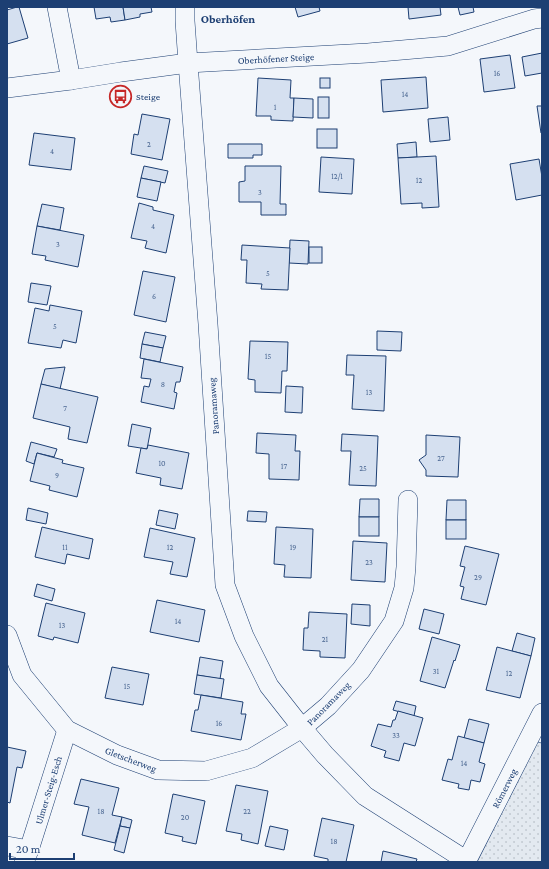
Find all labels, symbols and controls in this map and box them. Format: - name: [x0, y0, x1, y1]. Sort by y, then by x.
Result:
- district label: Oberhöfen: [201, 12, 255, 26]
- street label: Oberhöfener Steige: [237, 51, 315, 66]
- house number: 16: [494, 69, 500, 78]
- bus stop icon: Steige: [107, 83, 133, 109]
- house number: 14: [402, 90, 408, 99]
- place label: Steige: [136, 91, 161, 102]
- house number: 1: [274, 103, 277, 112]
- house number: 2: [147, 140, 151, 149]
- house number: 4: [50, 147, 54, 156]
- house number: 12/1: [331, 172, 343, 181]
- house number: 12: [416, 176, 422, 185]
- house number: 3: [258, 188, 262, 197]
- house number: 4: [151, 222, 155, 231]
- house number: 3: [56, 240, 60, 249]
- house number: 5: [266, 269, 270, 278]
- house number: 6: [152, 292, 156, 301]
- house number: 5: [53, 322, 57, 331]
- house number: 15: [265, 352, 271, 361]
- street label: Panoramaweg: [206, 377, 221, 435]
- house number: 8: [161, 380, 165, 389]
- house number: 13: [366, 388, 372, 397]
- house number: 7: [63, 404, 67, 413]
- house number: 27: [437, 454, 445, 463]
- house number: 10: [158, 459, 166, 468]
- house number: 17: [281, 462, 287, 471]
- house number: 25: [359, 464, 367, 473]
- house number: 9: [55, 471, 59, 480]
- house number: 11: [62, 543, 68, 552]
- house number: 12: [167, 543, 173, 552]
- house number: 19: [290, 543, 296, 552]
- house number: 23: [365, 558, 373, 567]
- house number: 29: [474, 573, 482, 582]
- house number: 14: [175, 617, 181, 626]
- house number: 13: [59, 621, 65, 630]
- house number: 21: [322, 635, 329, 644]
- house number: 31: [433, 667, 440, 676]
- house number: 12: [506, 669, 512, 678]
- street label: Panoramaweg: [304, 679, 352, 727]
- house number: 15: [124, 682, 130, 691]
- house number: 16: [216, 719, 222, 728]
- house number: 33: [392, 731, 400, 740]
- street label: Gletscherweg: [103, 745, 158, 774]
- street label: Ulmer-Steig-Esch: [33, 754, 64, 826]
- house number: 14: [461, 759, 467, 768]
- street label: Römerweg: [490, 766, 519, 810]
- house number: 18: [98, 807, 104, 816]
- house number: 22: [243, 807, 251, 816]
- house number: 20: [181, 813, 190, 822]
- scale bar: [10, 835, 74, 861]
- house number: 18: [331, 837, 337, 846]
- text: 20 m: [16, 842, 41, 856]

